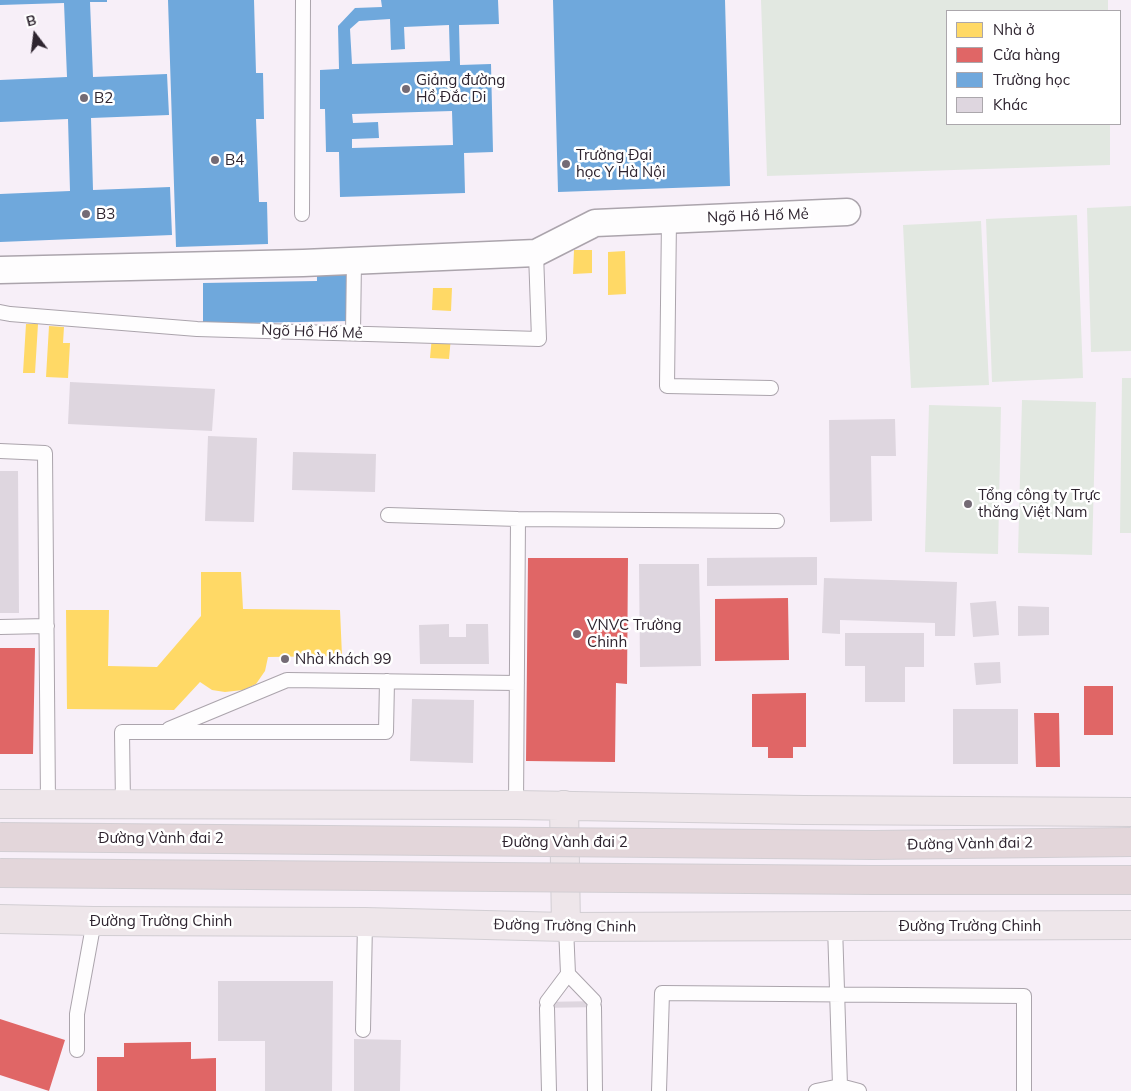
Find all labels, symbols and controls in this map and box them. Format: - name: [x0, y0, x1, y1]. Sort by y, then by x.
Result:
- north arrow: [10, 10, 60, 60]
- legend: [946, 10, 1121, 125]
- text: B: [24, 11, 38, 30]
- text: Nhà ở: [993, 20, 1034, 39]
- text: Cửa hàng: [993, 45, 1060, 64]
- text: Trường học: [993, 70, 1070, 89]
- place label: Giảng đường Hồ Đắc Di: [416, 71, 505, 106]
- marker: Giảng đường Hồ Đắc Di: [400, 83, 412, 95]
- place label: B2: [94, 89, 113, 107]
- marker: B2: [78, 92, 90, 104]
- text: Khác: [993, 95, 1028, 114]
- place label: Trường Đại học Y Hà Nội: [576, 146, 665, 181]
- place label: B4: [225, 151, 244, 169]
- marker: B4: [209, 154, 221, 166]
- marker: Trường Đại học Y Hà Nội: [560, 158, 572, 170]
- place label: B3: [96, 205, 115, 223]
- street label: Ngõ Hồ Hố Mẻ: [707, 205, 809, 227]
- marker: B3: [80, 208, 92, 220]
- street label: Ngõ Hồ Hố Mẻ: [261, 321, 363, 343]
- place label: Tổng công ty Trực thăng Việt Nam: [978, 486, 1100, 521]
- marker: Tổng công ty Trực thăng Việt Nam: [962, 498, 974, 510]
- place label: VNVC Trường Chinh: [587, 616, 681, 651]
- marker: VNVC Trường Chinh: [571, 628, 583, 640]
- place label: Nhà khách 99: [295, 650, 392, 668]
- marker: Nhà khách 99: [279, 653, 291, 665]
- street label: Đường Vành đai 2: [98, 829, 224, 847]
- street label: Đường Vành đai 2: [502, 833, 628, 851]
- street label: Đường Vành đai 2: [907, 834, 1033, 854]
- street label: Đường Trường Chinh: [90, 912, 232, 930]
- street label: Đường Trường Chinh: [494, 916, 636, 936]
- street label: Đường Trường Chinh: [899, 917, 1041, 935]

